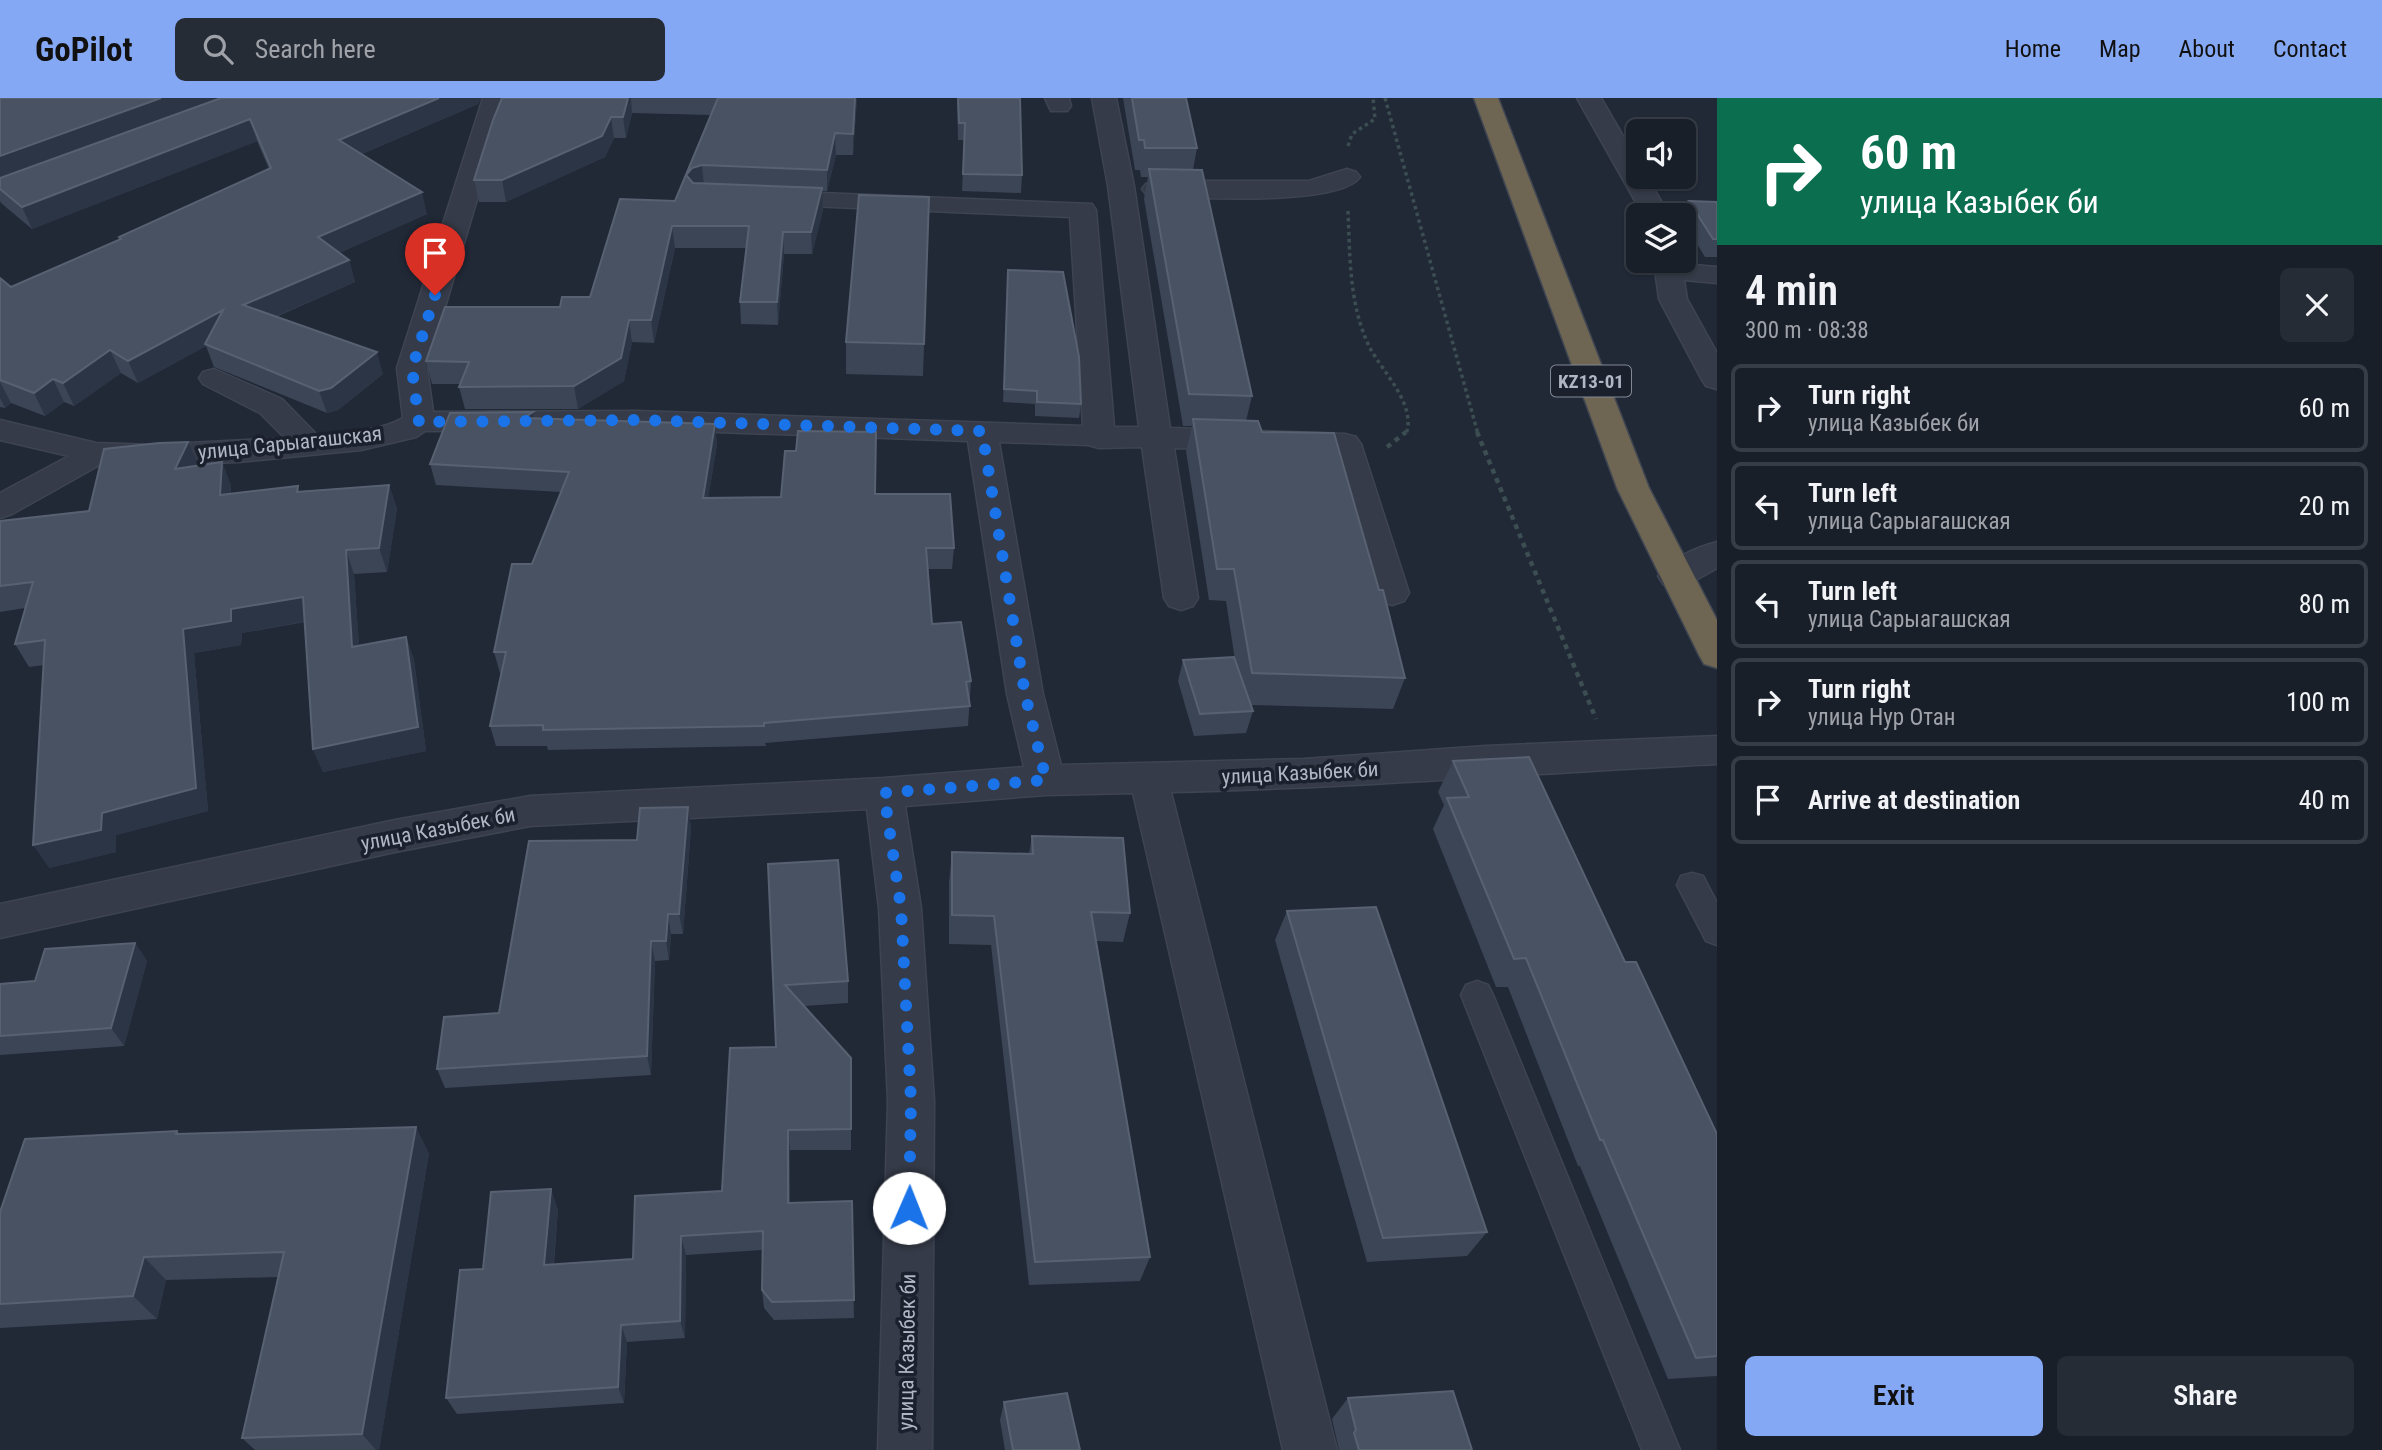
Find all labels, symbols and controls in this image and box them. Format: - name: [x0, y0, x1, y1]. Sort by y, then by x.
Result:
- search box: [175, 18, 665, 81]
- text: GoPilot: [35, 30, 133, 69]
- icon: search: [199, 30, 237, 68]
- text: Search here: [255, 34, 376, 64]
- text: Home: [2005, 35, 2061, 63]
- text: Map: [2099, 35, 2141, 63]
- text: About: [2179, 35, 2235, 63]
- text: Contact: [2273, 35, 2347, 63]
- map controls: [1626, 119, 1696, 273]
- button: sound: [1626, 119, 1696, 189]
- text: 60 m: [1860, 124, 1957, 181]
- icon: right: [1745, 126, 1836, 217]
- text: улица Казыбек би: [1860, 183, 2099, 221]
- button: layers: [1626, 203, 1696, 273]
- pin: [405, 223, 465, 295]
- icon: arrive: [416, 234, 454, 272]
- text: 4 min: [1745, 266, 1838, 315]
- button: close: [2280, 268, 2354, 342]
- text: 300 m · 08:38: [1745, 317, 1869, 344]
- road number: KZ13-01: [1551, 366, 1631, 396]
- text: Turn right: [1808, 380, 1910, 410]
- icon: right: [1749, 389, 1787, 427]
- text: 60 m: [2299, 393, 2350, 423]
- text: улица Казыбек би: [1808, 410, 1980, 437]
- street label: улица Сарыагашская: [197, 421, 383, 465]
- text: Turn left: [1808, 478, 1897, 508]
- icon: left: [1749, 487, 1787, 525]
- text: 20 m: [2299, 491, 2350, 521]
- text: улица Сарыагашская: [1808, 508, 2011, 535]
- text: Turn left: [1808, 576, 1897, 606]
- icon: left: [1749, 585, 1787, 623]
- text: 80 m: [2299, 589, 2350, 619]
- text: улица Сарыагашская: [1808, 606, 2011, 633]
- text: Turn right: [1808, 674, 1910, 704]
- icon: right: [1749, 683, 1787, 721]
- text: 100 m: [2286, 687, 2350, 717]
- text: улица Нур Отан: [1808, 704, 1956, 731]
- street label: улица Казыбек би: [1221, 757, 1379, 789]
- icon: arrive: [1749, 781, 1787, 819]
- text: Arrive at destination: [1808, 785, 2020, 815]
- text: 40 m: [2299, 785, 2350, 815]
- street label: улица Казыбек би: [359, 802, 517, 856]
- position arrow: [872, 1171, 946, 1245]
- street label: улица Казыбек би: [894, 1273, 920, 1431]
- button: Exit: [1745, 1356, 2043, 1436]
- button: Share: [2057, 1356, 2354, 1436]

